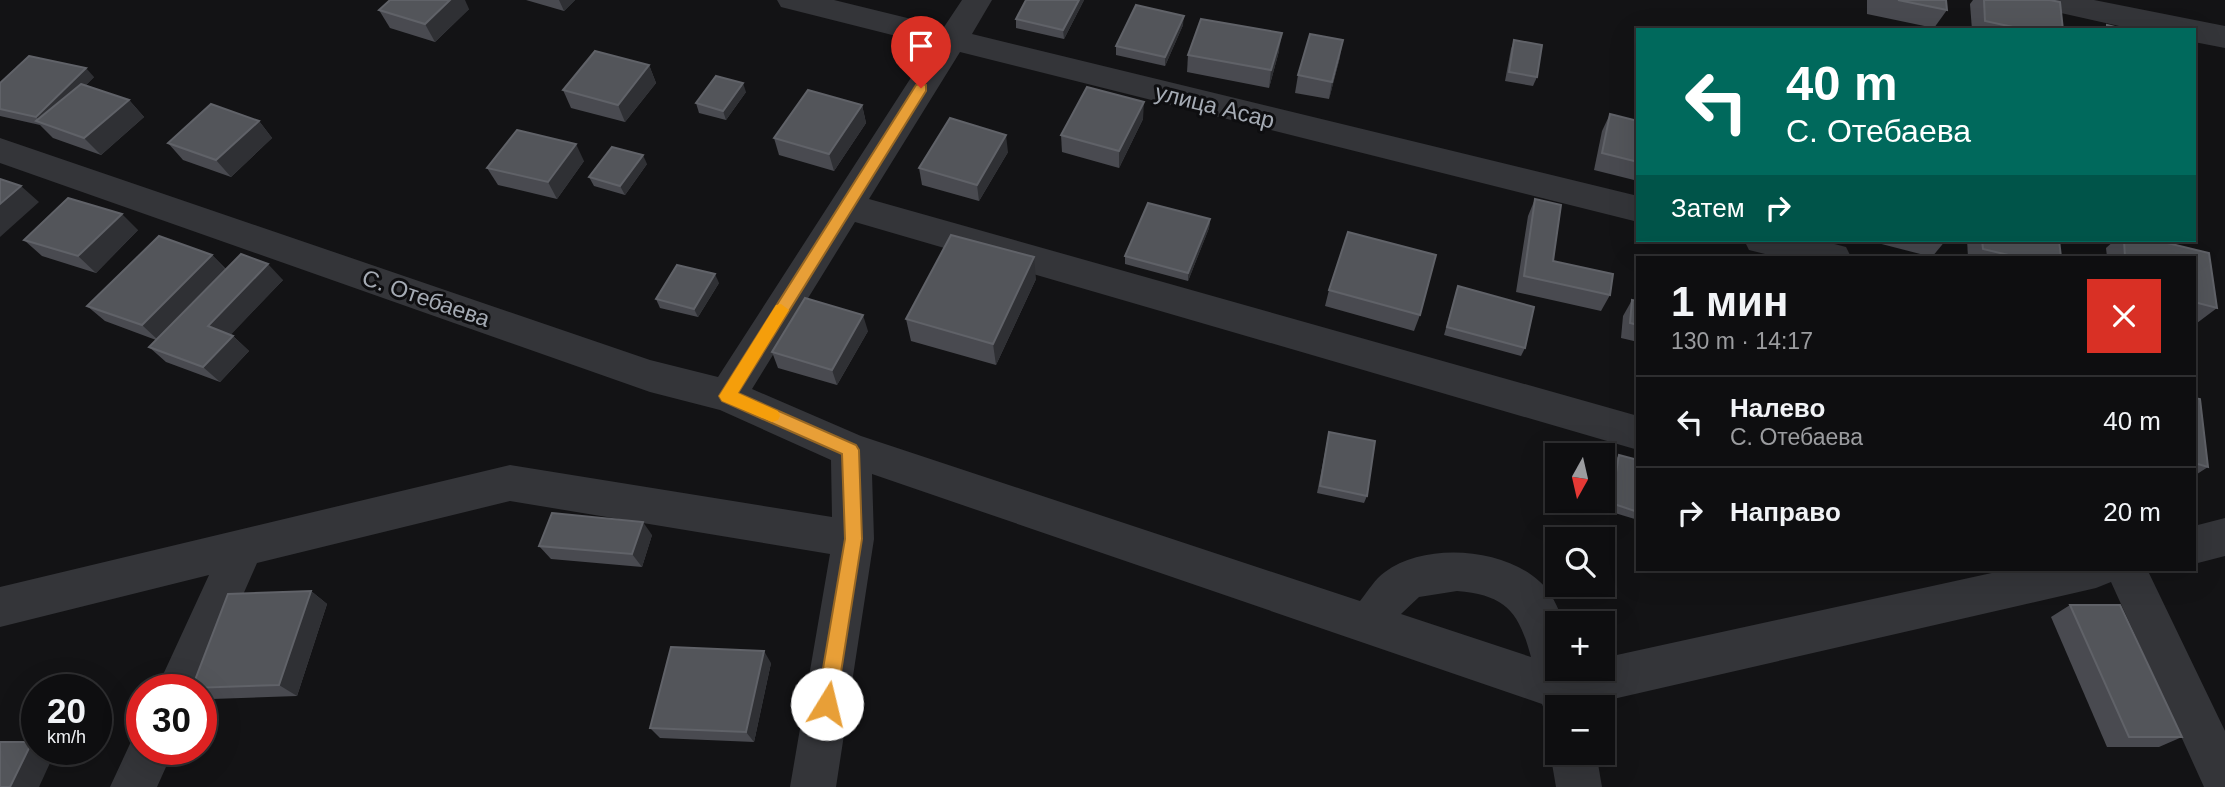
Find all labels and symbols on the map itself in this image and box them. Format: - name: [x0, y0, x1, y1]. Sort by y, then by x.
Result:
- pin: [891, 16, 951, 88]
- street label: улица Асар: [1153, 79, 1277, 133]
- street label: С. Отебаева: [359, 264, 493, 332]
- north arrow: [1545, 443, 1615, 513]
- position arrow: [790, 667, 864, 741]
- speed limit sign: 30: [126, 674, 217, 765]

